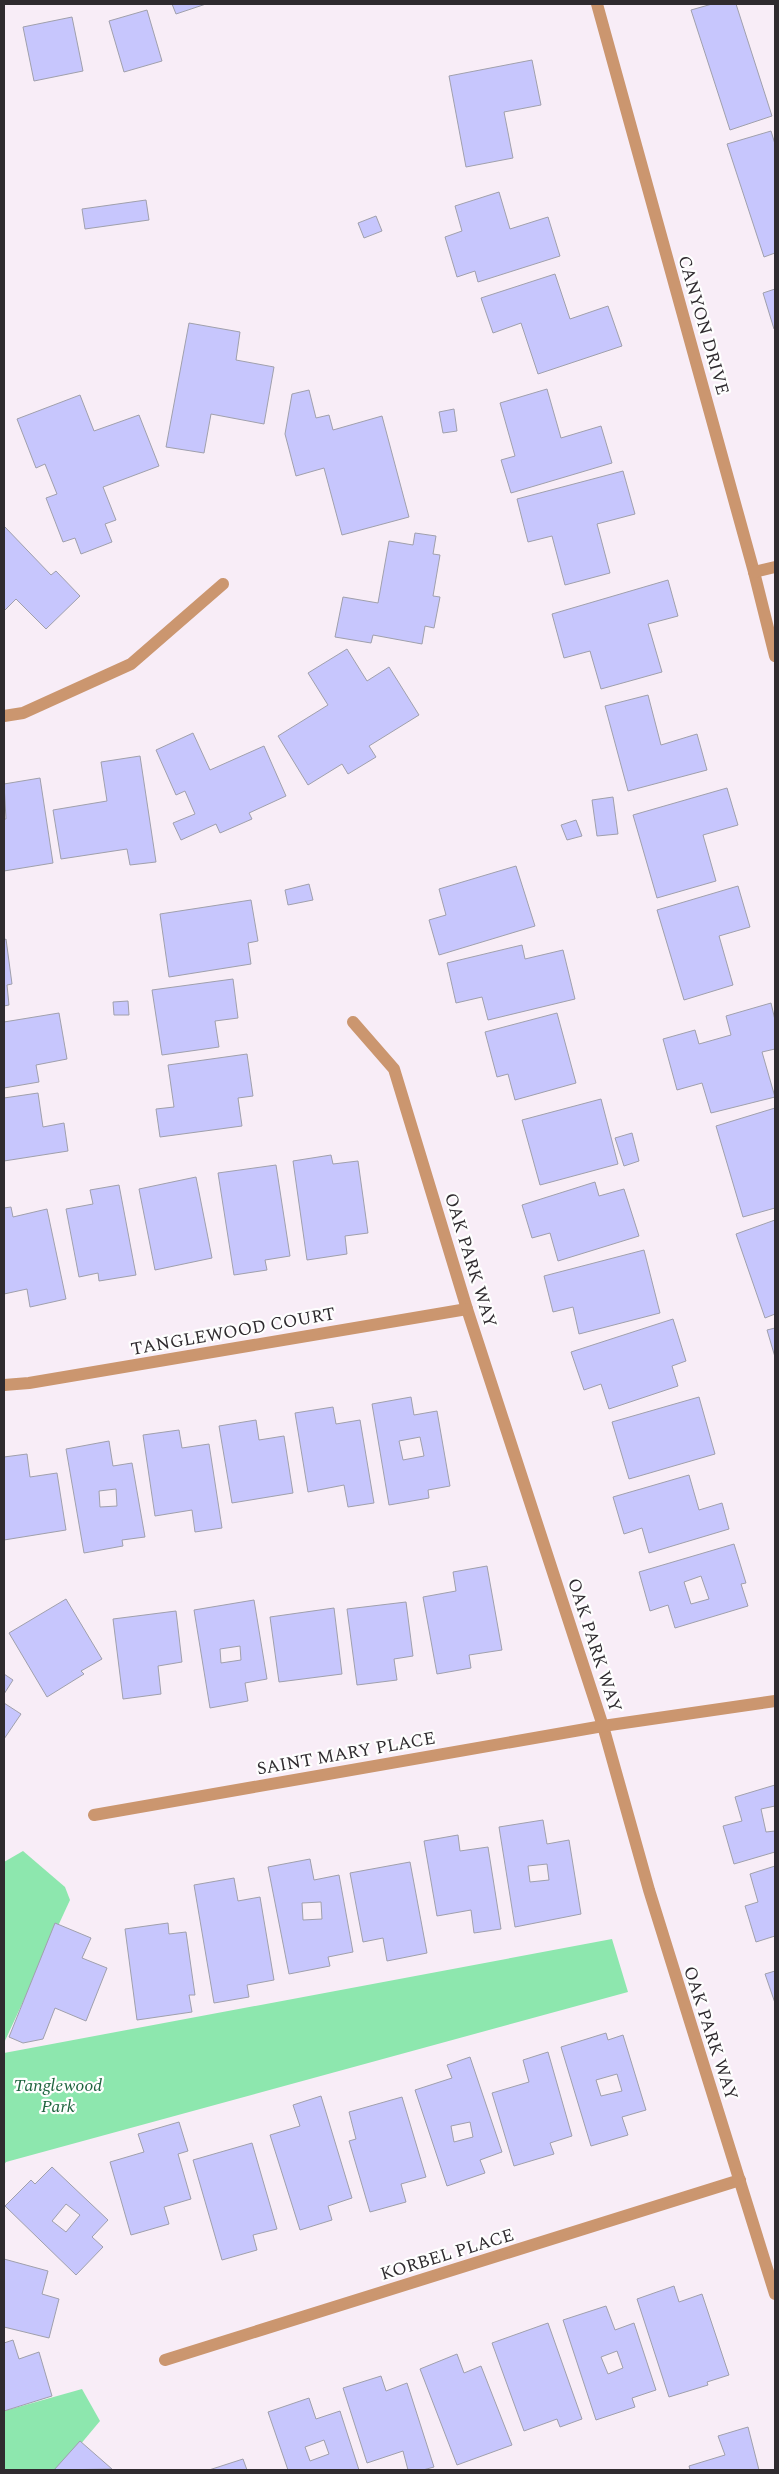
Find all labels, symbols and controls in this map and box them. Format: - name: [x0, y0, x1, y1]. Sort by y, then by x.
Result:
- street label: CANYON DRIVE: [671, 252, 736, 398]
- street label: OAK PARK WAY: [437, 1189, 504, 1331]
- street label: TANGLEWOOD COURT: [129, 1300, 337, 1363]
- street label: OAK PARK WAY: [560, 1575, 629, 1716]
- street label: SAINT MARY PLACE: [255, 1725, 437, 1782]
- street label: OAK PARK WAY: [676, 1963, 745, 2104]
- park label: Tanglewood Park: [14, 2072, 102, 2120]
- street label: KORBEL PLACE: [377, 2221, 517, 2288]

